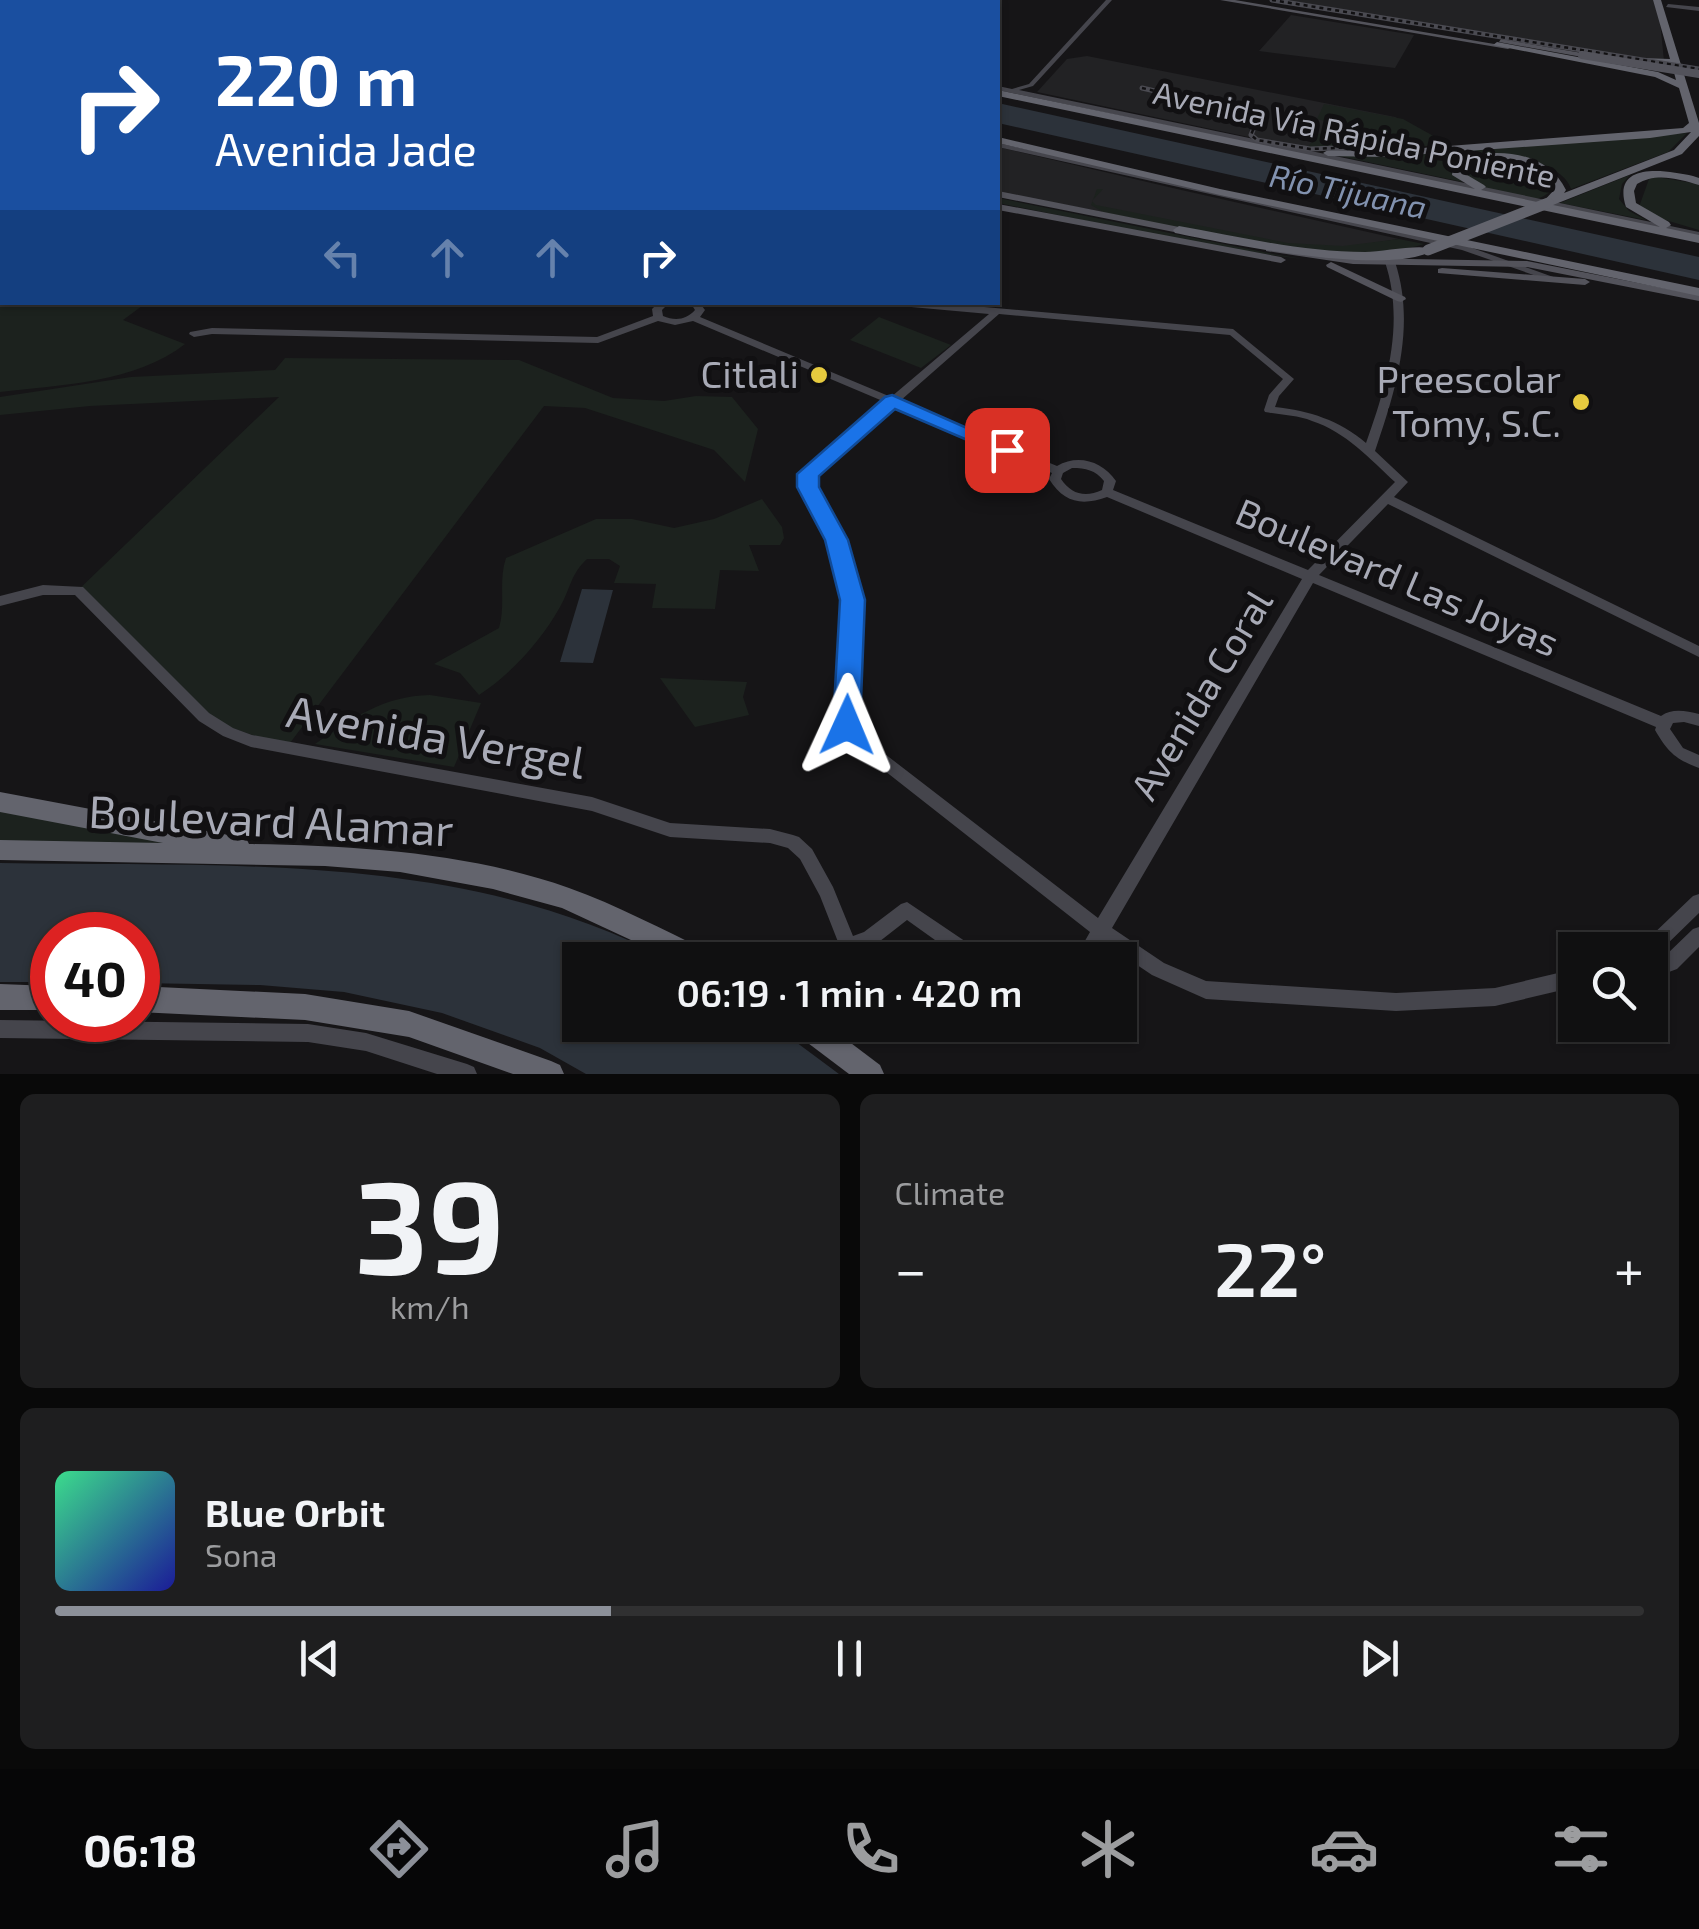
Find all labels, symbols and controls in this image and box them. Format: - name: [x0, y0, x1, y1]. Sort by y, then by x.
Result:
- text: 220 m: [215, 36, 417, 120]
- icon: right: [50, 40, 180, 170]
- street label: Avenida Vía Rápida Poniente: [1150, 72, 1559, 194]
- text: Avenida Jade: [215, 121, 477, 175]
- water label: Río Tijuana: [1266, 155, 1430, 226]
- icon: left: [315, 230, 370, 285]
- icon: ahead: [420, 230, 475, 285]
- icon: ahead: [525, 230, 580, 285]
- icon: right: [630, 230, 685, 285]
- place label: Citlali: [701, 350, 799, 396]
- place label: Preescolar Tomy, S.C.: [1376, 355, 1561, 445]
- marker: Citlali: [808, 364, 830, 386]
- marker: Preescolar Tomy, S.C.: [1570, 391, 1592, 413]
- pin: [965, 408, 1050, 493]
- icon: arrive: [980, 423, 1035, 478]
- street label: Boulevard Las Joyas: [1230, 487, 1566, 665]
- street label: Avenida Coral: [1120, 581, 1281, 807]
- position arrow: [795, 673, 899, 777]
- street label: Avenida Vergel: [283, 682, 590, 788]
- street label: Boulevard Alamar: [87, 782, 455, 856]
- speed limit sign: 40: [30, 912, 160, 1042]
- map controls: [1558, 932, 1668, 1042]
- button: search: [1558, 932, 1668, 1042]
- text: 06:19 · 1 min · 420 m: [677, 969, 1022, 1015]
- text: 39: [355, 1144, 505, 1300]
- text: Climate: [895, 1173, 1005, 1211]
- text: 22°: [1214, 1222, 1326, 1312]
- text: −: [895, 1235, 927, 1301]
- text: +: [1614, 1235, 1644, 1301]
- text: km/h: [390, 1287, 469, 1325]
- text: Blue Orbit: [205, 1489, 385, 1535]
- text: Sona: [205, 1535, 277, 1573]
- icon: previous: [292, 1631, 347, 1686]
- icon: pause: [822, 1631, 877, 1686]
- icon: next: [1352, 1631, 1407, 1686]
- icon: directions: [364, 1814, 434, 1884]
- icon: music: [600, 1814, 670, 1884]
- icon: phone: [836, 1814, 906, 1884]
- icon: climate: [1073, 1814, 1143, 1884]
- icon: car: [1309, 1814, 1379, 1884]
- icon: filters: [1546, 1814, 1616, 1884]
- text: 06:18: [83, 1822, 197, 1876]

